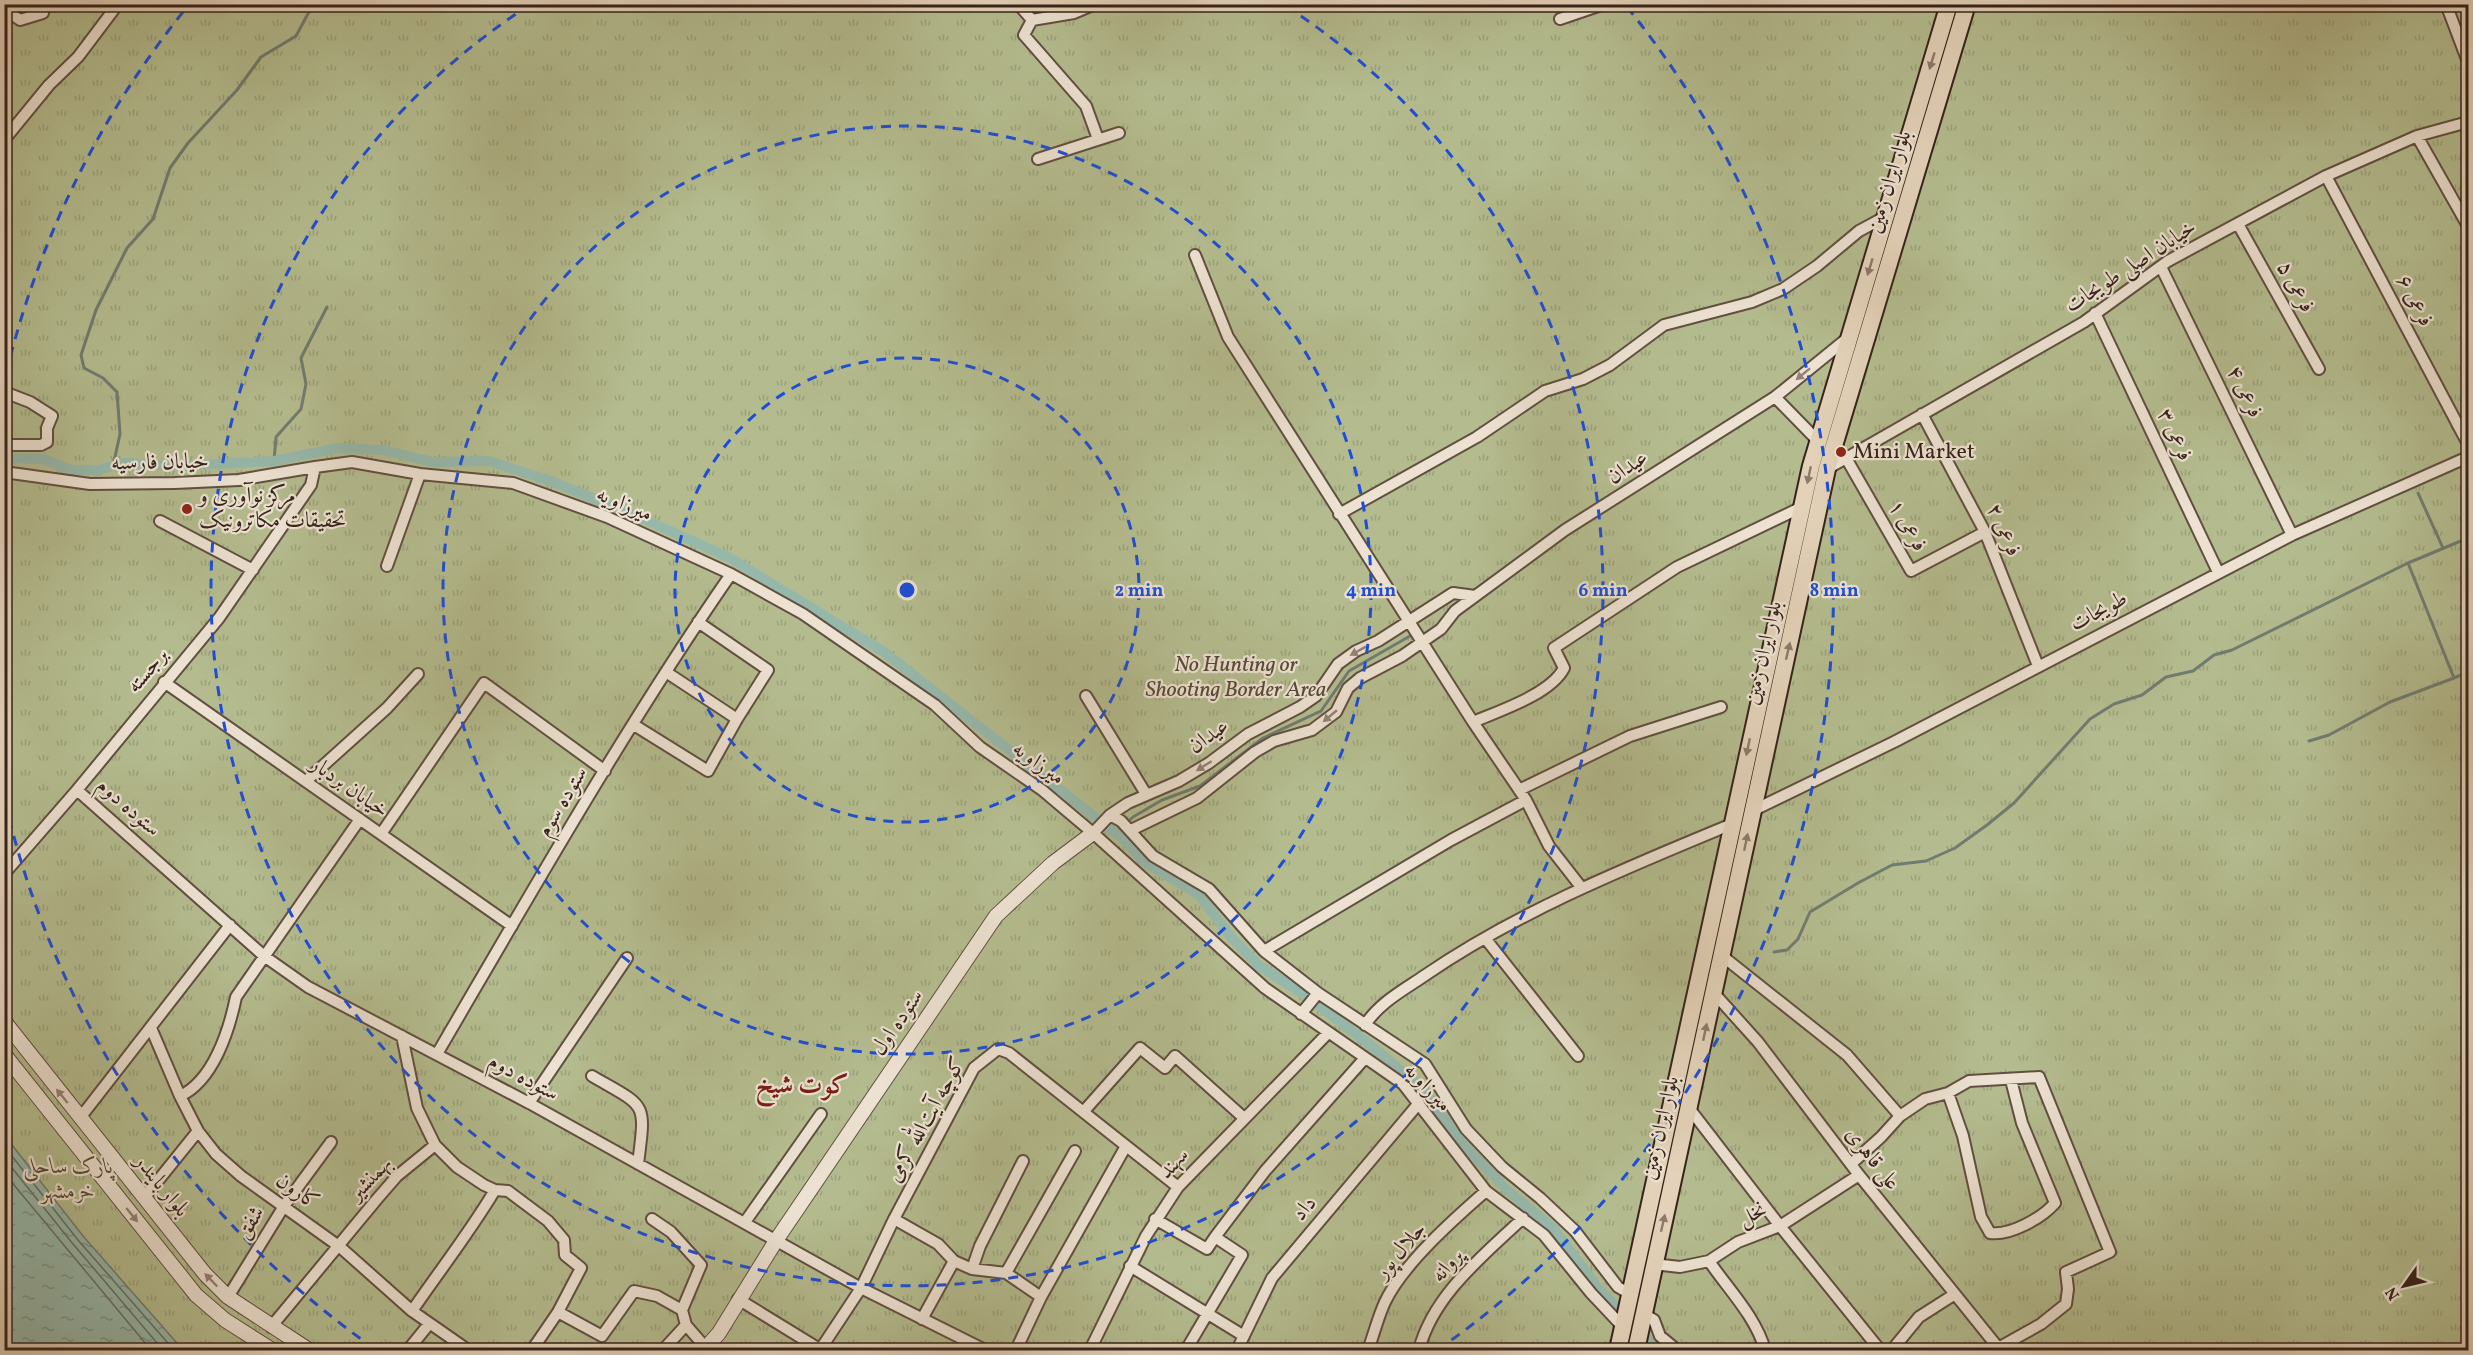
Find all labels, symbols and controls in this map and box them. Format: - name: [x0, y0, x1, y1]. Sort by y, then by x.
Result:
- one-way arrow: [1927, 52, 1936, 70]
- street label: بلوار ایران زمین: [1860, 127, 1920, 237]
- street label: خیابان اصلی طویجات: [2059, 213, 2203, 321]
- street label: فرعی ۵: [2268, 255, 2322, 319]
- one-way arrow: [1865, 258, 1874, 276]
- street label: فرعی ۶: [2387, 269, 2441, 333]
- street label: فرعی ۴: [2218, 361, 2270, 423]
- one-way arrow: [1796, 367, 1811, 380]
- street label: فرعی ۳: [2148, 404, 2200, 466]
- place label: Mini Market: [1853, 437, 1975, 468]
- street label: عیدان: [1601, 443, 1655, 493]
- marker: Mini Market: [1834, 445, 1848, 459]
- street label: خیابان فارسیه: [111, 447, 209, 479]
- one-way arrow: [1804, 465, 1813, 484]
- street label: میرزاویه: [591, 479, 657, 531]
- place label: مرکز نوآوری و تحقیقات مکاترونیک: [197, 481, 346, 537]
- street label: فرعی ۱: [1880, 494, 1934, 558]
- street label: فرعی ۲: [1978, 499, 2028, 561]
- marker: مرکز نوآوری و تحقیقات مکاترونیک: [180, 502, 194, 516]
- text: 2 min: [1115, 579, 1163, 604]
- text: 4 min: [1346, 579, 1396, 604]
- text: 6 min: [1578, 579, 1628, 604]
- text: 8 min: [1809, 579, 1859, 604]
- centre of rings: [897, 580, 917, 600]
- street label: طویجات: [2065, 584, 2133, 640]
- street label: بلوار ایران زمین: [1737, 598, 1791, 708]
- street label: برجسته: [120, 641, 176, 701]
- one-way arrow: [1783, 642, 1793, 660]
- one-way arrow: [1349, 646, 1366, 656]
- park label: No Hunting or Shooting Border Area: [1146, 650, 1326, 706]
- one-way arrow: [1322, 710, 1338, 723]
- street label: عیدان: [1182, 712, 1236, 762]
- street label: میرزاویه: [1005, 734, 1071, 794]
- one-way arrow: [1743, 738, 1752, 757]
- street label: خیابان بردبار: [302, 749, 394, 826]
- one-way arrow: [1196, 760, 1213, 771]
- street label: ستوده سوم: [530, 761, 598, 844]
- street label: ستوده دوم: [88, 771, 167, 846]
- one-way arrow: [1741, 832, 1751, 851]
- street label: ستوده اول: [864, 983, 932, 1063]
- one-way arrow: [1701, 1023, 1710, 1042]
- street label: ستوده دوم: [481, 1046, 564, 1111]
- street label: کوچه آیت‌الله کرمی: [876, 1050, 974, 1188]
- street label: میرزاویه: [1396, 1056, 1458, 1120]
- district label: کوت شیخ: [755, 1068, 849, 1108]
- street label: بلوار ایران زمین: [1634, 1073, 1688, 1183]
- one-way arrow: [55, 1088, 68, 1104]
- street label: علی قاهری: [1837, 1121, 1907, 1197]
- street label: سهند: [1151, 1141, 1197, 1187]
- street label: بلوار بایندر: [125, 1146, 196, 1224]
- street label: بهمنشیر: [341, 1149, 400, 1210]
- park label: پارک ساحلی خرمشهر: [23, 1152, 115, 1208]
- street label: کارون: [269, 1166, 325, 1218]
- street label: داد: [1285, 1190, 1325, 1228]
- street label: نخل: [1734, 1195, 1772, 1235]
- street label: شفق: [229, 1200, 273, 1246]
- one-way arrow: [126, 1207, 139, 1223]
- one-way arrow: [1658, 1213, 1668, 1232]
- street label: جلال پور: [1366, 1215, 1434, 1288]
- street label: پروانه: [1424, 1240, 1473, 1290]
- north arrow: [2374, 1256, 2434, 1316]
- one-way arrow: [205, 1273, 219, 1287]
- text: N: [2381, 1282, 2406, 1304]

